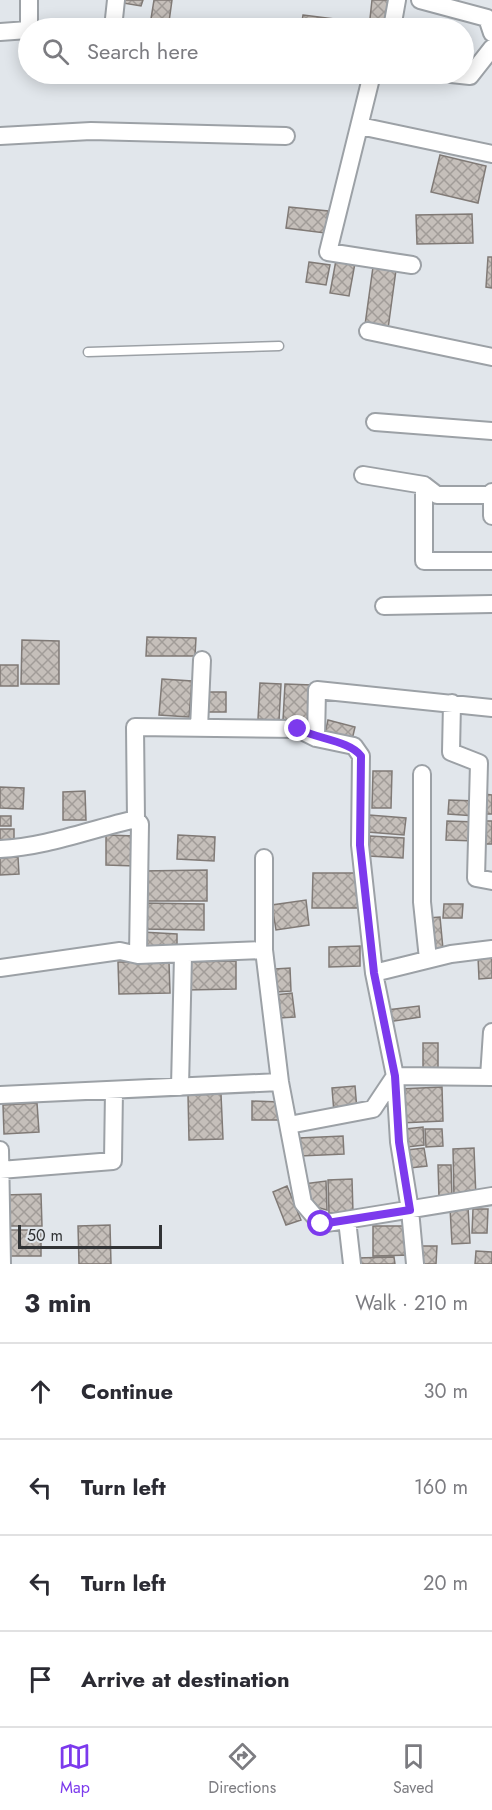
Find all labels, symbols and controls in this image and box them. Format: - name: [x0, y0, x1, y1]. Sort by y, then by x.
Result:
- search box: [18, 18, 474, 84]
- icon: search: [39, 35, 72, 68]
- text: Search here: [87, 35, 198, 67]
- route end: [284, 715, 310, 741]
- route start: [307, 1210, 333, 1236]
- scale bar: [18, 1222, 162, 1250]
- text: 50 m: [27, 1224, 63, 1247]
- text: 3 min: [24, 1284, 91, 1322]
- text: Walk · 210 m: [355, 1289, 468, 1318]
- icon: ahead: [24, 1375, 57, 1408]
- text: Continue: [81, 1375, 173, 1407]
- text: 30 m: [423, 1377, 468, 1406]
- icon: left: [24, 1471, 57, 1504]
- text: Turn left: [81, 1471, 166, 1503]
- text: 160 m: [414, 1473, 468, 1502]
- icon: left: [24, 1567, 57, 1600]
- text: Turn left: [81, 1567, 166, 1599]
- text: 20 m: [423, 1569, 468, 1598]
- icon: arrive: [24, 1663, 57, 1696]
- text: Arrive at destination: [81, 1663, 290, 1695]
- tab: Map: [58, 1740, 91, 1799]
- tab: Directions: [208, 1740, 276, 1799]
- tab: Saved: [393, 1740, 434, 1799]

